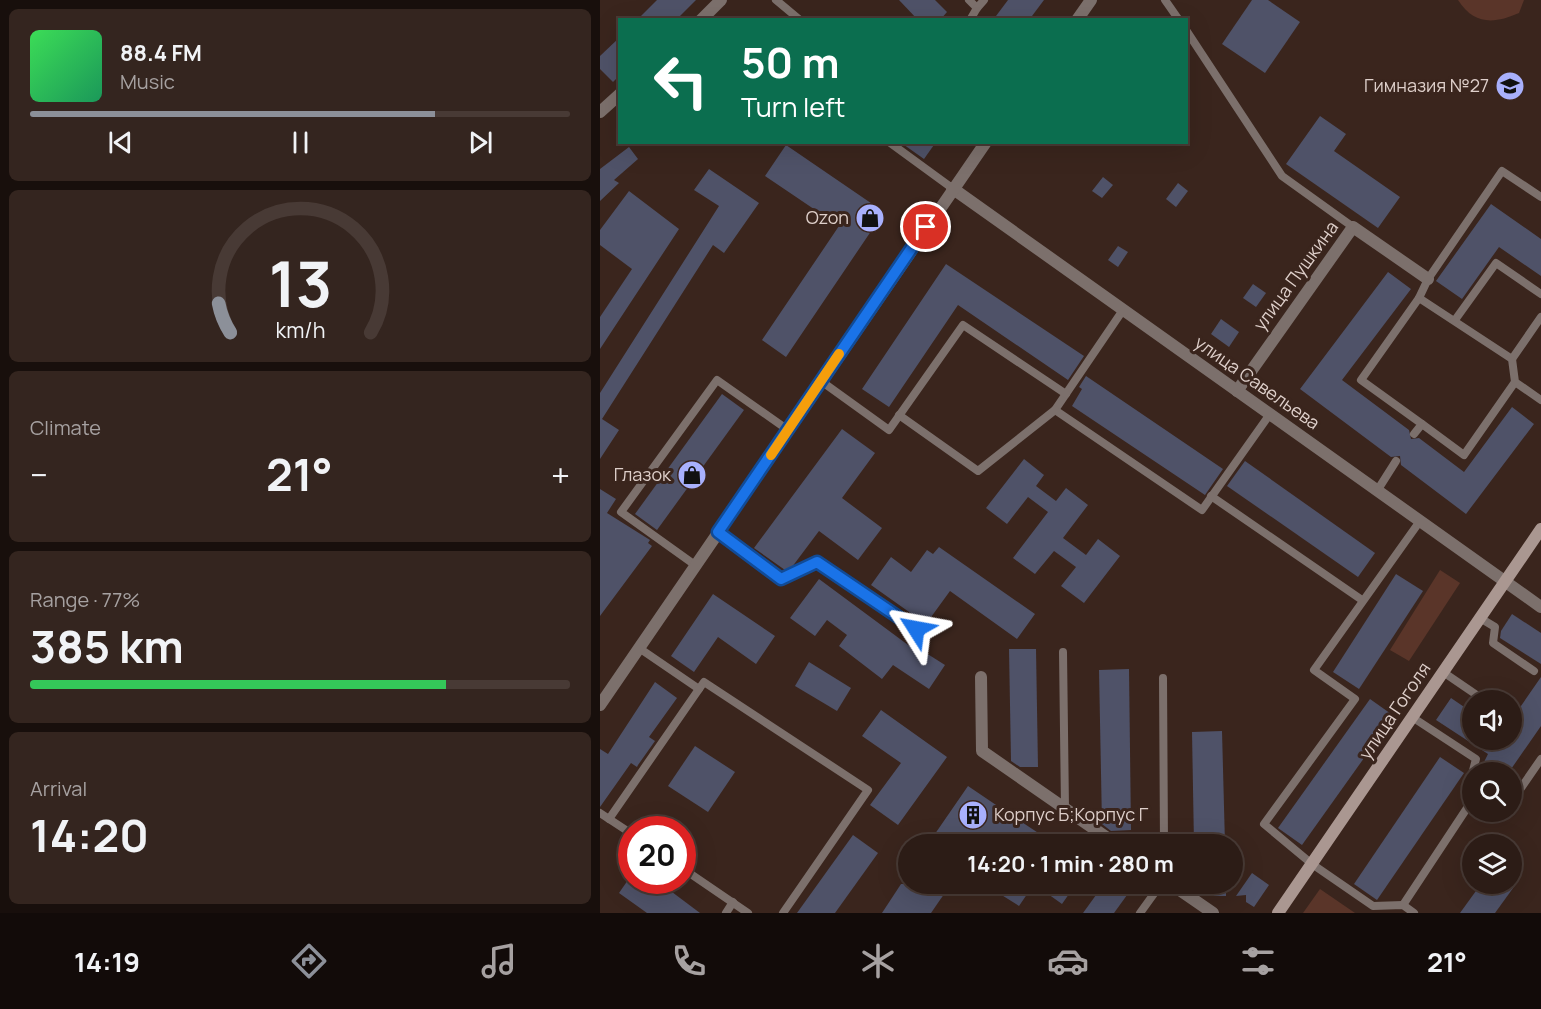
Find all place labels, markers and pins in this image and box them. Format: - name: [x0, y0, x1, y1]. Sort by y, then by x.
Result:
- school or university icon: Гимназия №27: [1494, 70, 1526, 102]
- place label: Гимназия №27: [1364, 73, 1489, 97]
- pin: [900, 201, 951, 252]
- shop icon: Ozon: [854, 202, 886, 234]
- place label: Ozon: [806, 205, 849, 229]
- shop icon: Глазок: [676, 459, 708, 491]
- place label: Глазок: [614, 462, 672, 486]
- building icon: Корпус Б;Корпус Г: [957, 799, 989, 831]
- place label: Корпус Б;Корпус Г: [994, 802, 1149, 826]

